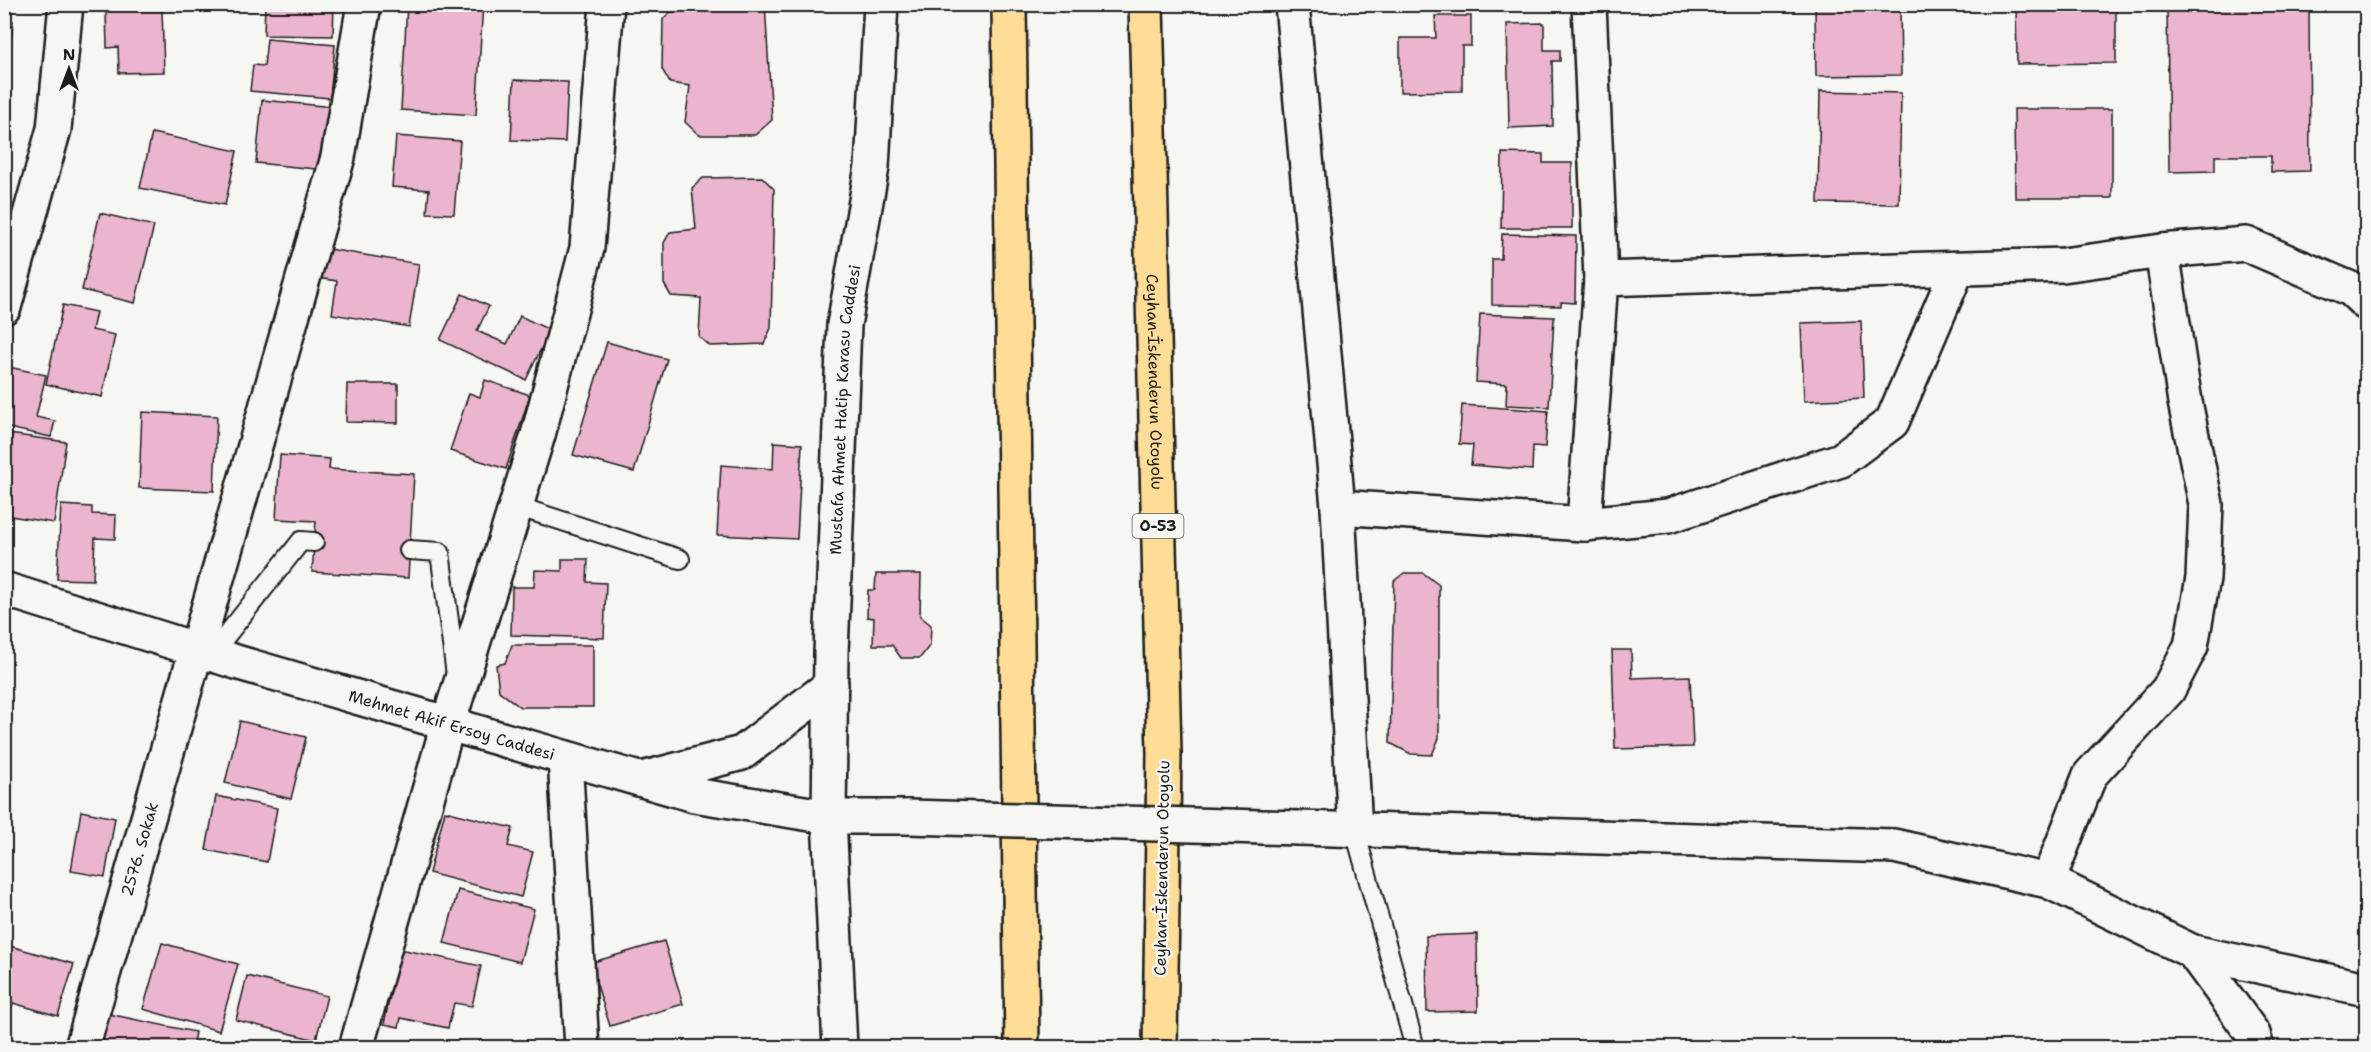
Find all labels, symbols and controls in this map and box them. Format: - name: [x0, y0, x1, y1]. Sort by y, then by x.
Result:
- north arrow: [39, 39, 99, 99]
- text: N: [63, 44, 75, 65]
- street label: Mustafa Ahmet Hatip Karasu Caddesi: [824, 263, 865, 555]
- street label: Ceyhan-İskenderun Otoyolu: [1142, 274, 1168, 490]
- road number: O-53: [1132, 514, 1184, 538]
- street label: Mehmet Akif Ersoy Caddesi: [346, 685, 558, 765]
- street label: Ceyhan-İskenderun Otoyolu: [1150, 760, 1174, 976]
- street label: 2576. Sokak: [116, 800, 163, 898]

